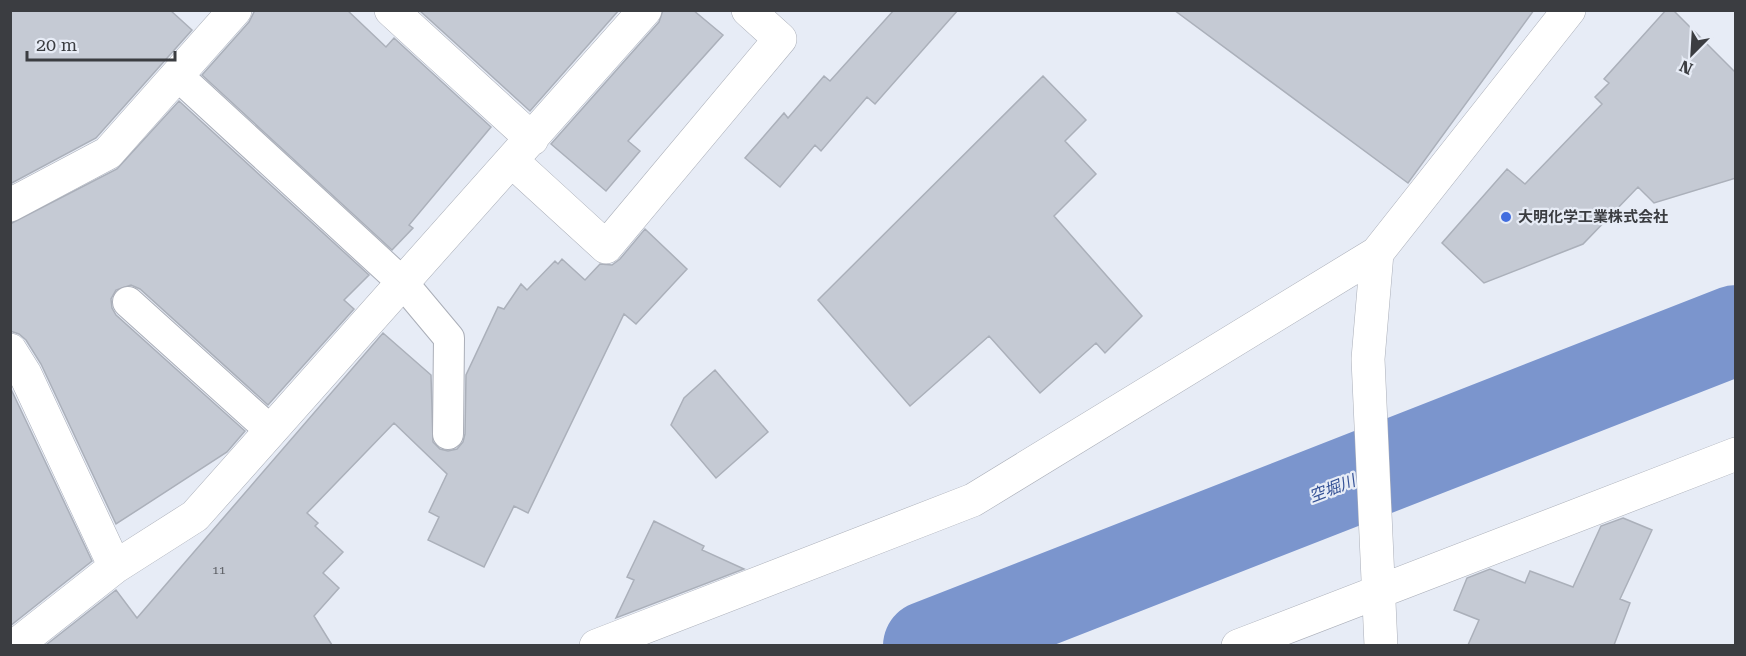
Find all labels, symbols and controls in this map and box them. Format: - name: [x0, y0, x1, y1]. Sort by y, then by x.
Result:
- scale bar: [27, 24, 176, 62]
- north arrow: [1662, 24, 1722, 84]
- text: 20 m: [36, 34, 77, 55]
- text: N: [1677, 56, 1696, 78]
- place label: 大明化学工業株式会社: [1518, 208, 1668, 226]
- marker: 大明化学工業株式会社: [1499, 210, 1513, 224]
- water label: 空堀川: [1306, 470, 1360, 506]
- house number: 11: [212, 563, 226, 577]

